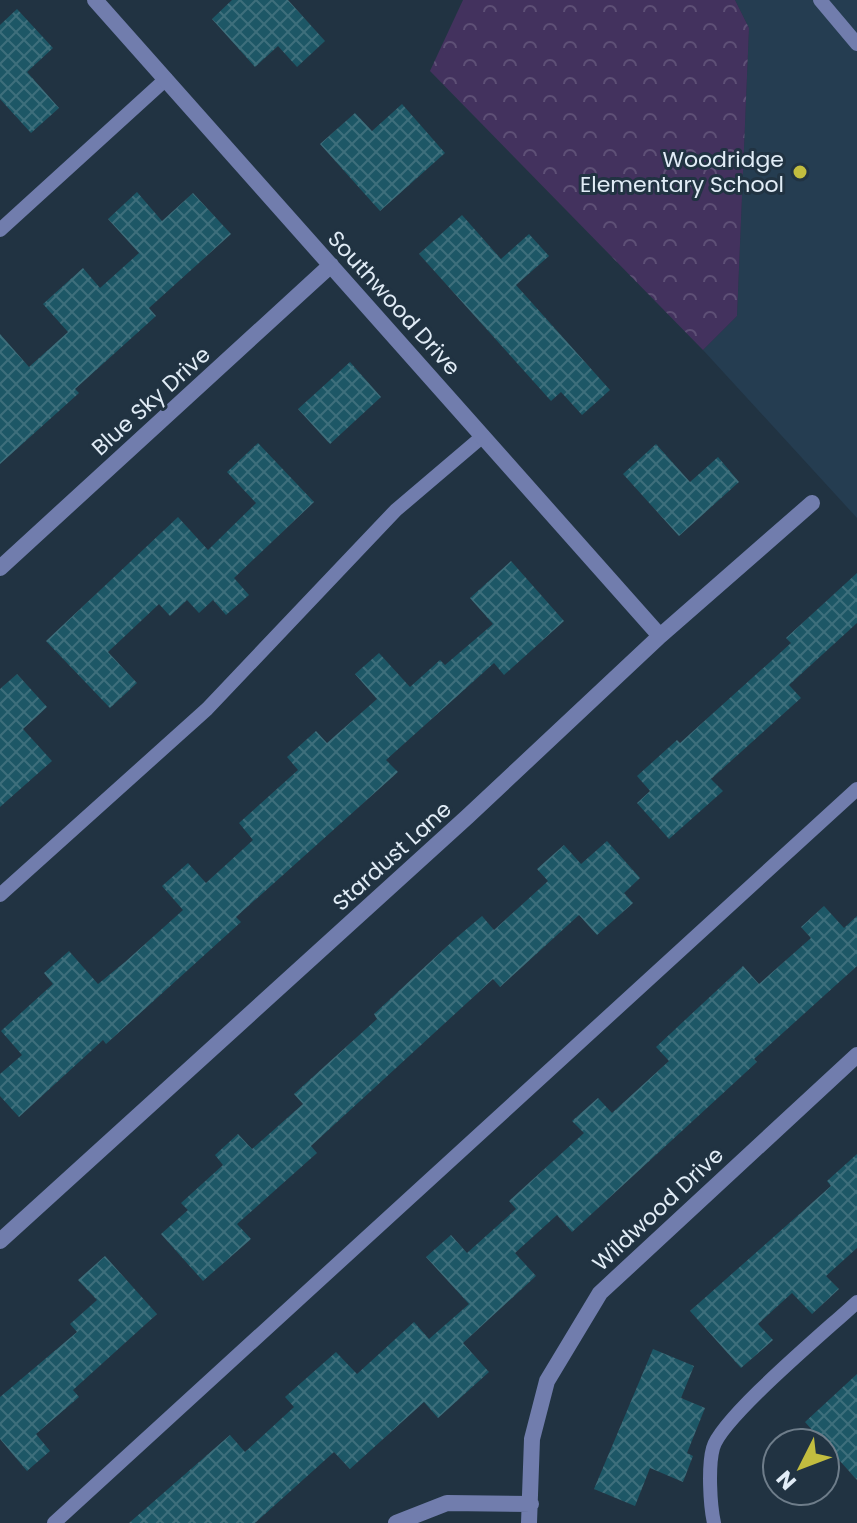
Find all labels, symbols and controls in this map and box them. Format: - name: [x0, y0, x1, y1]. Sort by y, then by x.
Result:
- place label: Woodridge Elementary School: [580, 144, 784, 200]
- marker: Woodridge Elementary School: [791, 163, 809, 181]
- street label: Southwood Drive: [320, 224, 468, 382]
- street label: Blue Sky Drive: [85, 339, 217, 463]
- street label: Stardust Lane: [326, 794, 458, 918]
- street label: Wildwood Drive: [586, 1140, 730, 1278]
- north arrow: [761, 1427, 841, 1507]
- text: N: [769, 1464, 804, 1497]

